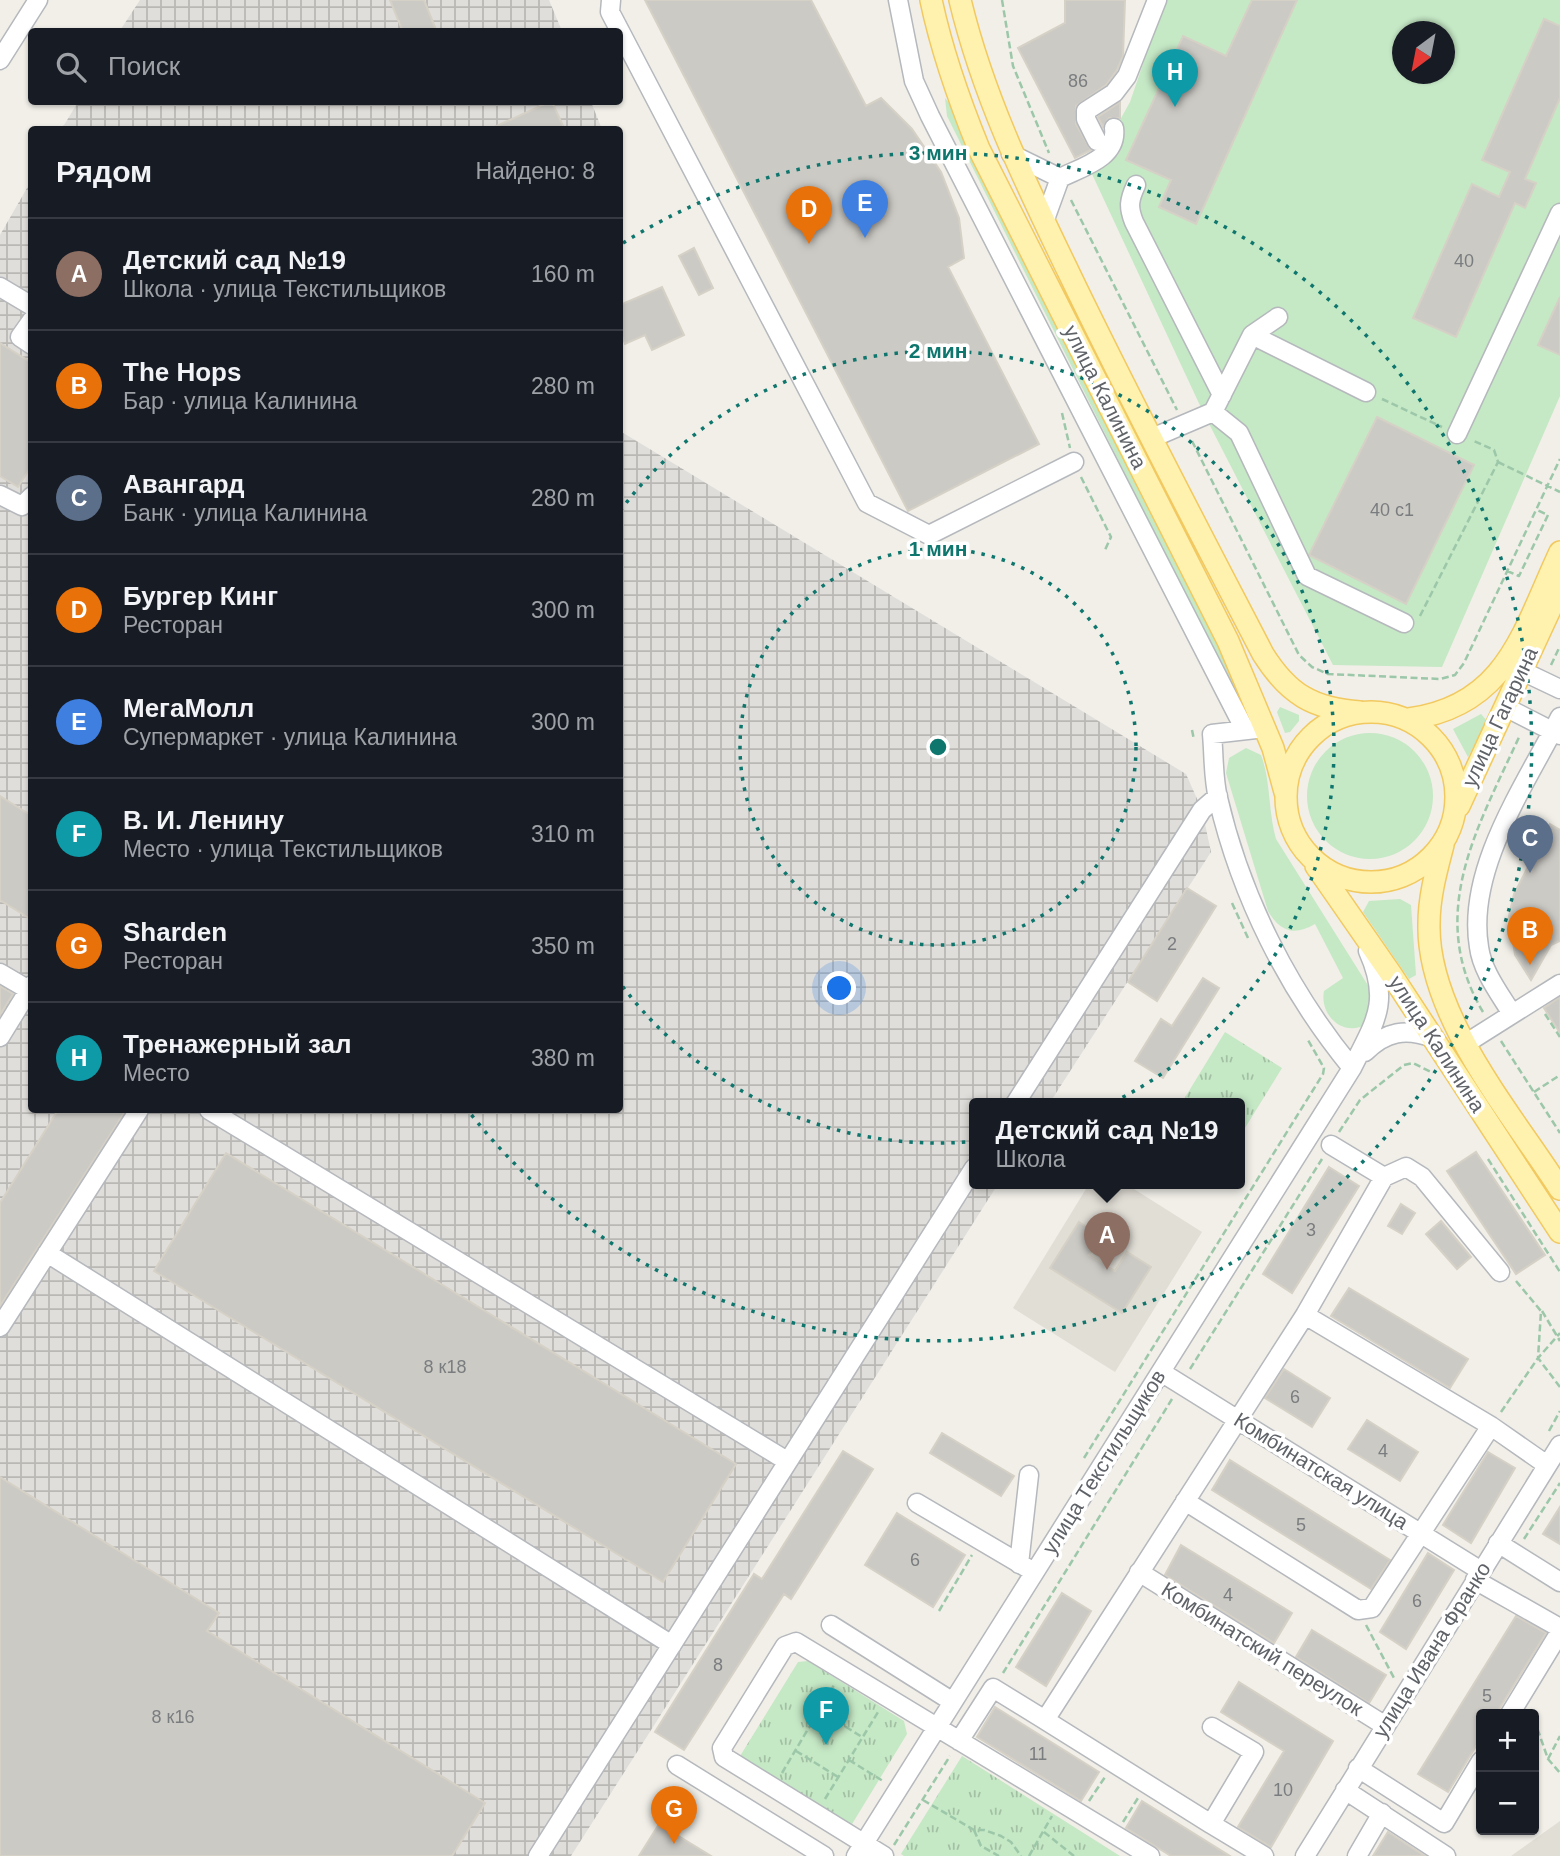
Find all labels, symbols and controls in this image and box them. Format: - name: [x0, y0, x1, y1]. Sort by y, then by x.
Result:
- north arrow: [1392, 21, 1455, 84]
- search box: [28, 28, 623, 105]
- icon: search: [52, 48, 90, 86]
- pin: H: [1152, 49, 1198, 107]
- text: Поиск: [108, 51, 180, 81]
- house number: 86: [1068, 71, 1088, 91]
- text: 3 мин: [909, 141, 967, 164]
- text: Рядом: [56, 155, 152, 188]
- text: Найдено: 8: [475, 158, 595, 184]
- pin: E: [842, 180, 888, 238]
- pin: D: [786, 186, 832, 244]
- text: Детский сад №19: [123, 245, 346, 275]
- house number: 40: [1454, 251, 1474, 271]
- text: A: [71, 261, 87, 287]
- text: 160 m: [531, 261, 595, 287]
- text: Школа · улица Текстильщиков: [123, 276, 446, 302]
- street label: улица Калинина: [1059, 321, 1152, 473]
- text: 2 мин: [909, 339, 967, 362]
- text: The Hops: [123, 357, 241, 387]
- text: B: [71, 373, 87, 399]
- text: 280 m: [531, 373, 595, 399]
- text: Бар · улица Калинина: [123, 388, 357, 414]
- text: Авангард: [123, 469, 245, 499]
- text: C: [71, 485, 87, 511]
- text: 280 m: [531, 485, 595, 511]
- text: Банк · улица Калинина: [123, 500, 367, 526]
- house number: 40 с1: [1370, 500, 1414, 520]
- text: 1 мин: [909, 537, 967, 560]
- text: Бургер Кинг: [123, 581, 278, 611]
- text: D: [71, 597, 87, 623]
- text: 300 m: [531, 597, 595, 623]
- text: Ресторан: [123, 612, 223, 638]
- street label: улица Гагарина: [1457, 643, 1542, 790]
- text: МегаМолл: [123, 693, 254, 723]
- text: E: [71, 709, 87, 735]
- text: 300 m: [531, 709, 595, 735]
- text: Супермаркет · улица Калинина: [123, 724, 457, 750]
- centre of rings: [926, 735, 950, 759]
- text: В. И. Ленину: [123, 805, 284, 835]
- pin: C: [1507, 815, 1553, 873]
- text: F: [72, 821, 86, 847]
- text: 310 m: [531, 821, 595, 847]
- text: Место · улица Текстильщиков: [123, 836, 443, 862]
- pin: B: [1507, 907, 1553, 965]
- text: Sharden: [123, 917, 227, 947]
- text: G: [70, 933, 88, 959]
- text: 350 m: [531, 933, 595, 959]
- house number: 2: [1167, 934, 1177, 954]
- text: Ресторан: [123, 948, 223, 974]
- your location: [822, 971, 856, 1005]
- street label: улица Калинина: [1385, 971, 1490, 1117]
- text: Тренажерный зал: [123, 1029, 352, 1059]
- text: H: [71, 1045, 87, 1071]
- text: 380 m: [531, 1045, 595, 1071]
- text: Место: [123, 1060, 190, 1086]
- popup: [969, 1098, 1245, 1189]
- text: Детский сад №19: [996, 1115, 1218, 1145]
- text: Школа: [996, 1146, 1065, 1172]
- pin: A: [1084, 1212, 1130, 1270]
- house number: 3: [1306, 1220, 1316, 1240]
- house number: 8 к18: [424, 1357, 466, 1377]
- street label: улица Текстильщиков: [1037, 1365, 1170, 1558]
- house number: 6: [1290, 1387, 1300, 1407]
- street label: Комбинатская улица: [1230, 1408, 1413, 1534]
- house number: 4: [1378, 1441, 1388, 1461]
- house number: 5: [1296, 1515, 1306, 1535]
- house number: 6: [910, 1550, 920, 1570]
- street label: улица Ивана Франко: [1368, 1558, 1495, 1742]
- street label: Комбинатский переулок: [1158, 1577, 1368, 1720]
- house number: 4: [1223, 1585, 1233, 1605]
- house number: 6: [1412, 1591, 1422, 1611]
- house number: 8: [713, 1655, 723, 1675]
- house number: 5: [1482, 1686, 1492, 1706]
- pin: F: [803, 1687, 849, 1745]
- house number: 8 к16: [152, 1707, 194, 1727]
- map controls: [1476, 1709, 1539, 1835]
- button: +: [1476, 1709, 1539, 1772]
- house number: 11: [1029, 1744, 1047, 1764]
- button: −: [1476, 1772, 1539, 1835]
- house number: 10: [1273, 1780, 1293, 1800]
- pin: G: [651, 1786, 697, 1844]

